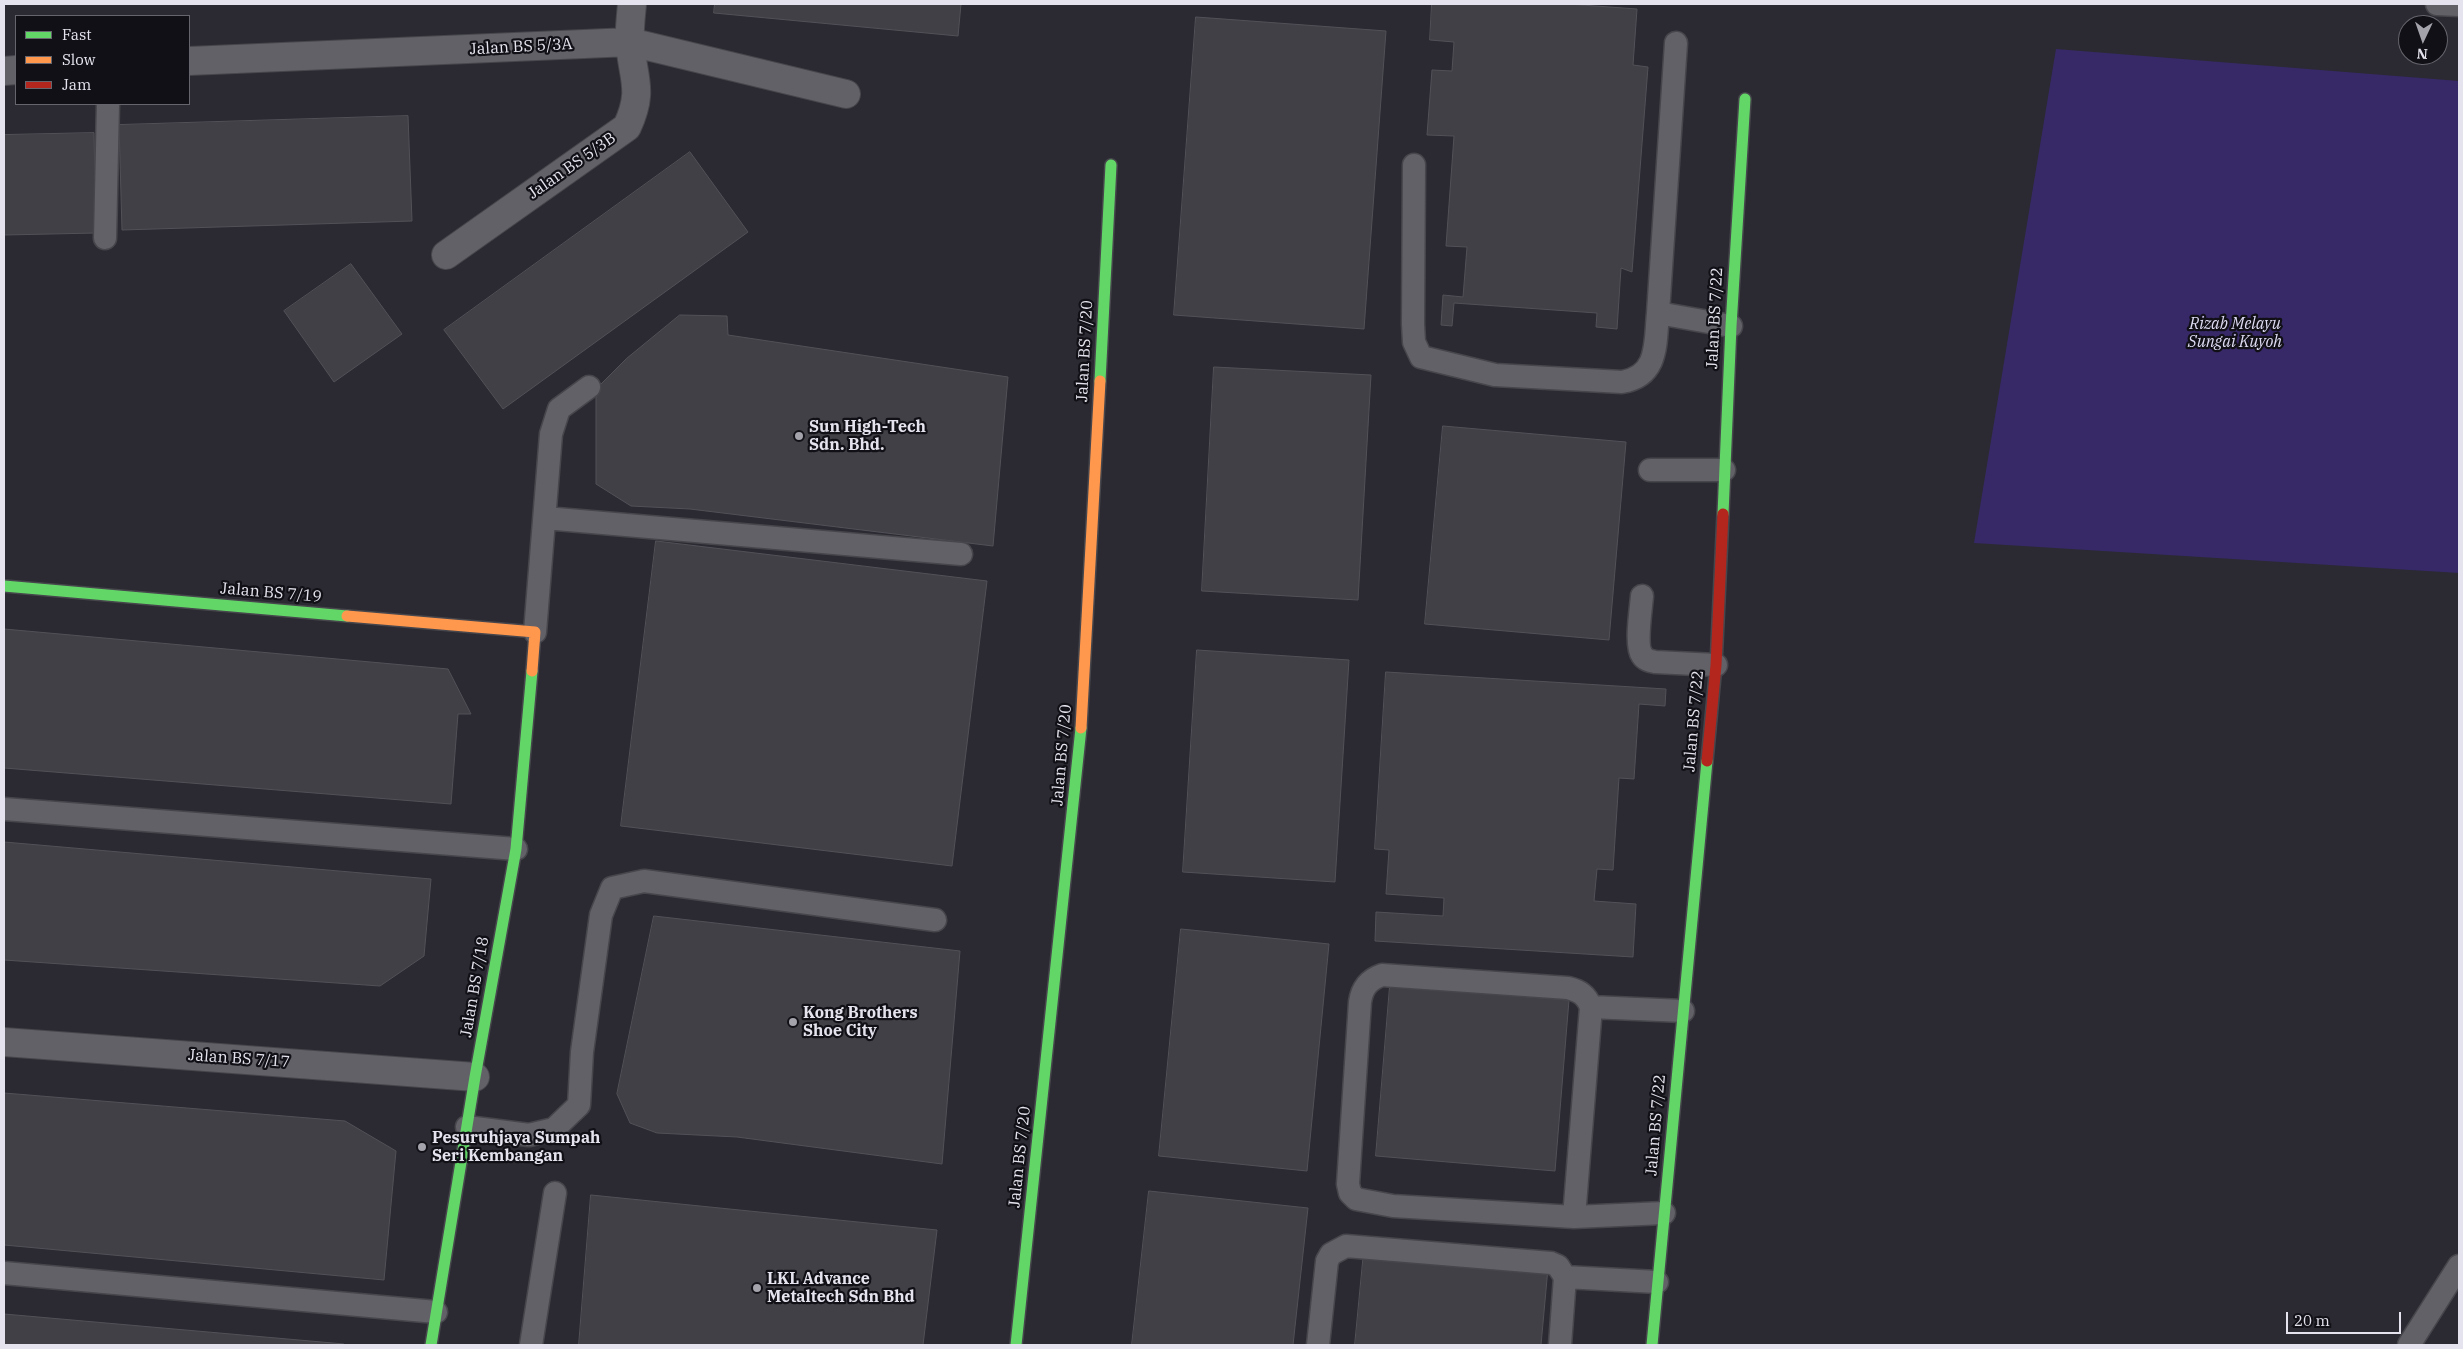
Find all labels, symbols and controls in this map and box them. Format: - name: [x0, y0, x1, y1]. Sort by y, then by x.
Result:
- legend: [15, 15, 190, 105]
- north arrow: [2398, 15, 2448, 65]
- text: Fast: [62, 25, 92, 44]
- street label: Jalan BS 5/3A: [469, 35, 573, 59]
- text: N: [2416, 45, 2428, 63]
- text: Slow: [62, 50, 95, 69]
- text: Jam: [62, 75, 91, 94]
- street label: Jalan BS 5/3B: [524, 129, 620, 203]
- street label: Jalan BS 7/22: [1703, 267, 1727, 369]
- street label: Jalan BS 7/20: [1073, 300, 1097, 402]
- park label: Rizab Melayu Sungai Kuyoh: [2188, 314, 2282, 352]
- place label: Sun High-Tech Sdn. Bhd.: [809, 417, 926, 455]
- marker: Sun High-Tech Sdn. Bhd.: [793, 430, 805, 442]
- street label: Jalan BS 7/19: [219, 579, 323, 607]
- street label: Jalan BS 7/22: [1680, 669, 1708, 773]
- street label: Jalan BS 7/20: [1048, 703, 1076, 807]
- street label: Jalan BS 7/18: [457, 935, 493, 1039]
- place label: Kong Brothers Shoe City: [803, 1003, 918, 1041]
- marker: Kong Brothers Shoe City: [787, 1016, 799, 1028]
- street label: Jalan BS 7/17: [187, 1046, 291, 1072]
- street label: Jalan BS 7/22: [1642, 1073, 1670, 1177]
- street label: Jalan BS 7/20: [1005, 1105, 1035, 1209]
- place label: Pesuruhjaya Sumpah Seri Kembangan: [432, 1128, 600, 1166]
- marker: Pesuruhjaya Sumpah Seri Kembangan: [416, 1141, 428, 1153]
- place label: LKL Advance Metaltech Sdn Bhd: [767, 1269, 915, 1307]
- marker: LKL Advance Metaltech Sdn Bhd: [751, 1282, 763, 1294]
- scale bar: [2288, 1302, 2403, 1334]
- text: 20 m: [2294, 1311, 2330, 1330]

